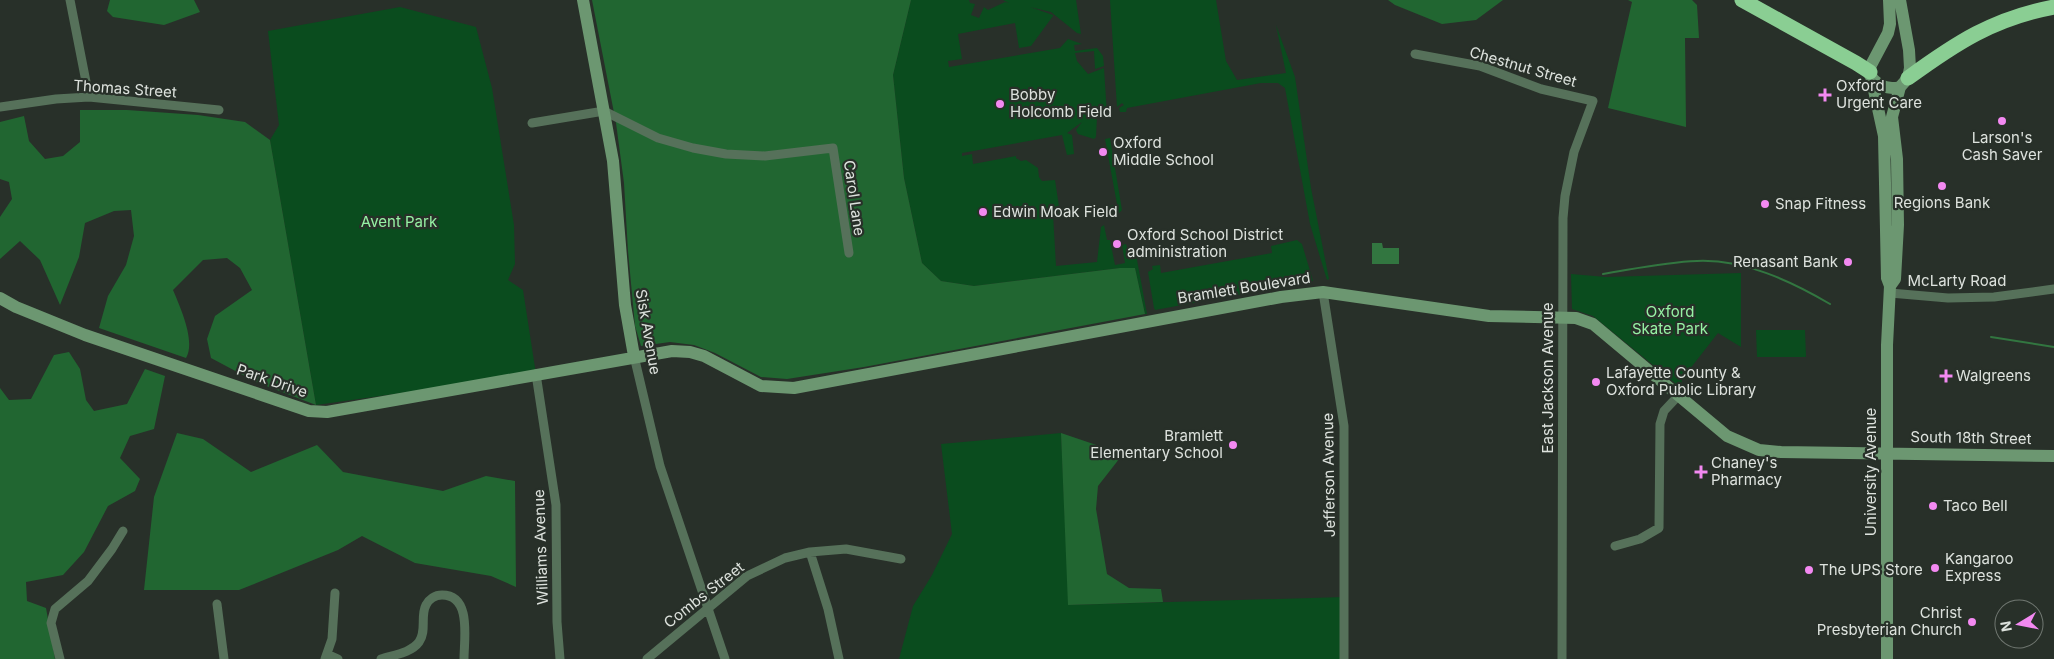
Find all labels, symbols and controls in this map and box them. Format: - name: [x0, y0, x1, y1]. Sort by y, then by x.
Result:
- street label: Chestnut Street: [1467, 42, 1579, 91]
- street label: Thomas Street: [73, 75, 177, 102]
- place label: Oxford Urgent Care: [1836, 76, 1922, 112]
- place label: Bobby Holcomb Field: [1010, 85, 1112, 121]
- marker: Oxford Urgent Care: [1818, 88, 1832, 102]
- marker: Bobby Holcomb Field: [994, 98, 1006, 110]
- marker: Larson's Cash Saver: [1996, 115, 2008, 127]
- place label: Larson's Cash Saver: [1962, 128, 2043, 164]
- place label: Oxford Middle School: [1113, 133, 1214, 169]
- marker: Oxford Middle School: [1097, 146, 1109, 158]
- street label: Carol Lane: [840, 159, 869, 237]
- marker: Regions Bank: [1936, 180, 1948, 192]
- place label: Regions Bank: [1894, 193, 1991, 212]
- place label: Snap Fitness: [1775, 194, 1866, 213]
- marker: Snap Fitness: [1759, 198, 1771, 210]
- place label: Edwin Moak Field: [993, 202, 1118, 221]
- marker: Edwin Moak Field: [977, 206, 989, 218]
- park label: Avent Park: [361, 212, 438, 231]
- place label: Oxford School District administration: [1127, 225, 1283, 261]
- marker: Oxford School District administration: [1111, 238, 1123, 250]
- place label: Renasant Bank: [1733, 252, 1839, 271]
- marker: Renasant Bank: [1842, 256, 1854, 268]
- street label: Bramlett Boulevard: [1176, 268, 1312, 307]
- street label: McLarty Road: [1908, 271, 2006, 290]
- street label: Sisk Avenue: [632, 288, 665, 376]
- park label: Oxford Skate Park: [1632, 302, 1709, 338]
- street label: East Jackson Avenue: [1538, 303, 1557, 453]
- street label: Park Drive: [234, 360, 310, 401]
- place label: Lafayette County & Oxford Public Library: [1606, 363, 1757, 399]
- place label: Walgreens: [1956, 366, 2031, 385]
- marker: Walgreens: [1940, 370, 1952, 382]
- marker: Lafayette County & Oxford Public Library: [1590, 376, 1602, 388]
- street label: University Avenue: [1861, 408, 1880, 536]
- street label: Jefferson Avenue: [1318, 413, 1339, 537]
- place label: Bramlett Elementary School: [1090, 426, 1223, 462]
- street label: South 18th Street: [1910, 427, 2032, 448]
- marker: Bramlett Elementary School: [1227, 439, 1239, 451]
- place label: Chaney's Pharmacy: [1711, 453, 1783, 489]
- marker: Chaney's Pharmacy: [1695, 466, 1707, 478]
- street label: Williams Avenue: [529, 489, 552, 605]
- place label: Taco Bell: [1943, 496, 2008, 515]
- marker: Taco Bell: [1927, 500, 1939, 512]
- place label: Kangaroo Express: [1945, 549, 2013, 585]
- street label: Combs Street: [660, 557, 748, 632]
- place label: The UPS Store: [1819, 560, 1923, 579]
- marker: Kangaroo Express: [1929, 562, 1941, 574]
- marker: The UPS Store: [1803, 564, 1815, 576]
- north arrow: [1994, 599, 2044, 649]
- place label: Christ Presbyterian Church: [1817, 603, 1962, 639]
- marker: Christ Presbyterian Church: [1966, 616, 1978, 628]
- text: N: [1996, 620, 2015, 633]

